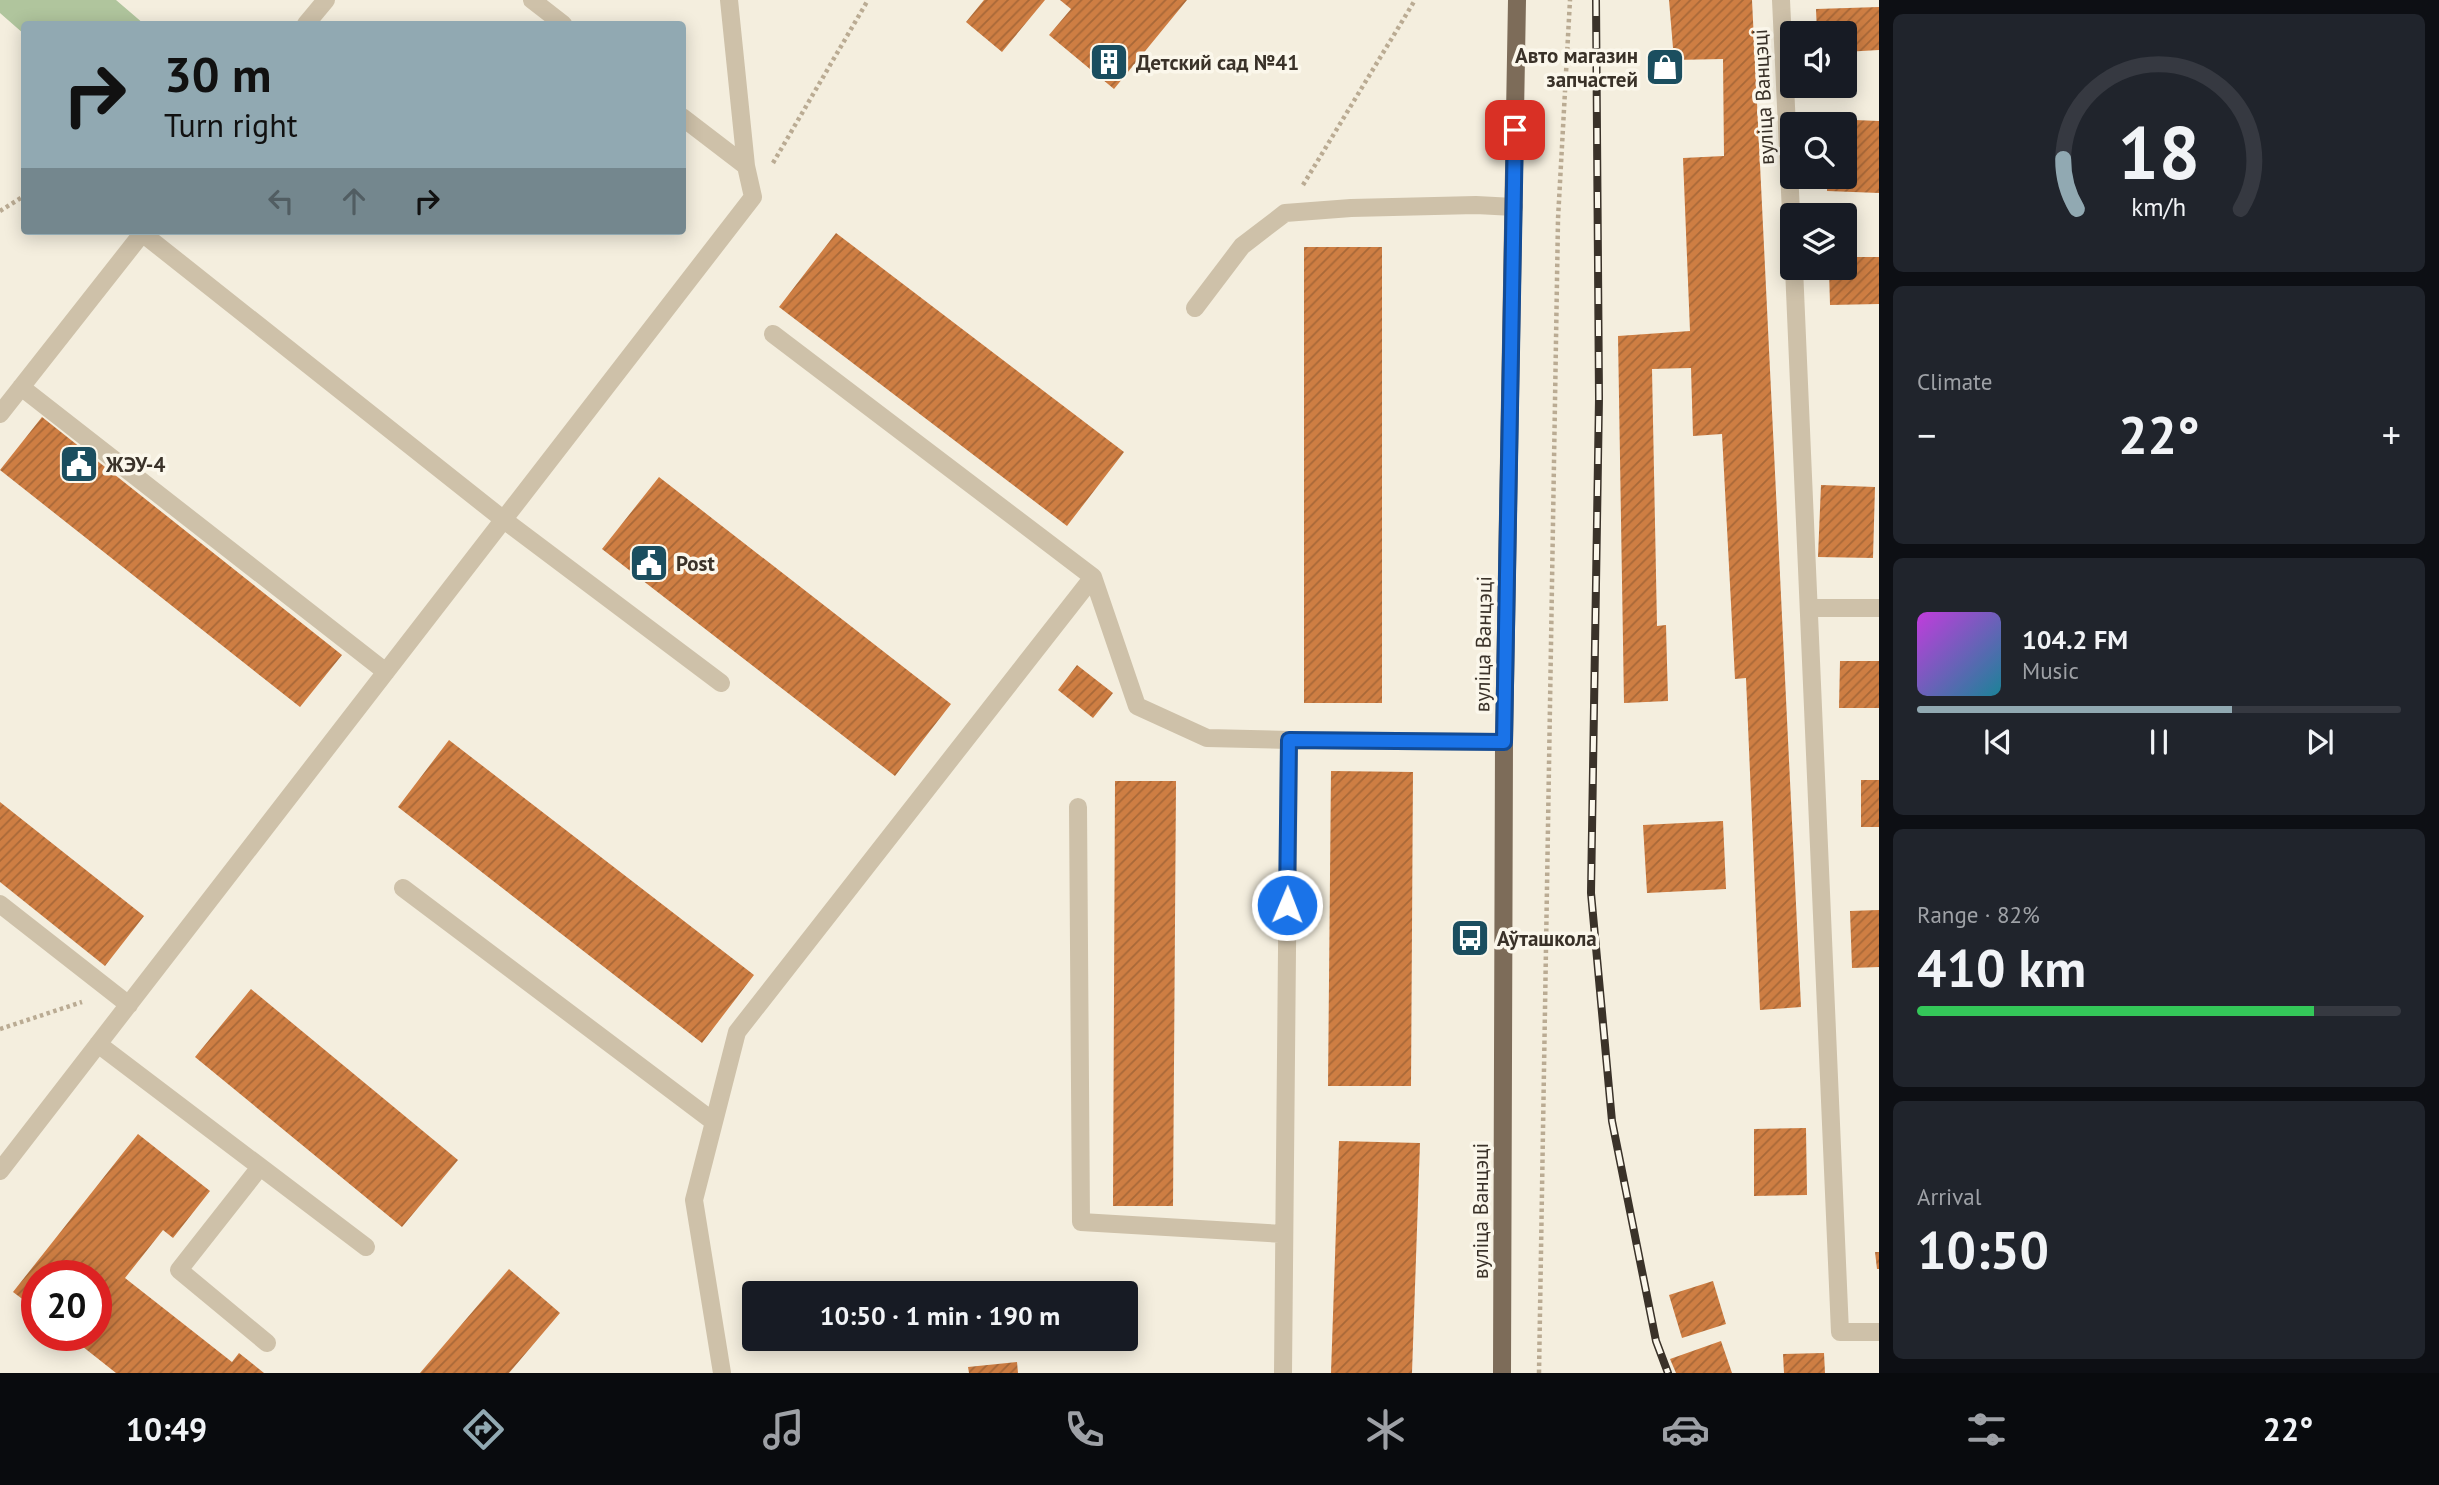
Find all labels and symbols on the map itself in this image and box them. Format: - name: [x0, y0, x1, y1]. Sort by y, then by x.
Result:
- street label: вуліца Ванцэці: [1746, 28, 1780, 166]
- building icon: Детский сад №41: [1088, 41, 1130, 83]
- place label: Авто магазин запчастей: [1515, 42, 1638, 93]
- shop icon: Авто магазин запчастей: [1644, 46, 1686, 88]
- place label: Детский сад №41: [1136, 49, 1299, 76]
- pin: [1485, 100, 1545, 160]
- public building icon: ЖЭУ-4: [58, 443, 100, 485]
- place label: ЖЭУ-4: [105, 451, 165, 478]
- public building icon: Post: [628, 542, 670, 584]
- place label: Post: [676, 550, 715, 577]
- street label: вуліца Ванцэці: [1468, 576, 1498, 712]
- position arrow: [1250, 868, 1324, 942]
- bus stop icon: Аўташкола: [1449, 917, 1491, 959]
- place label: Аўташкола: [1497, 925, 1597, 952]
- street label: вуліца Ванцэці: [1467, 1143, 1494, 1279]
- speed limit sign: 20: [21, 1260, 112, 1351]

